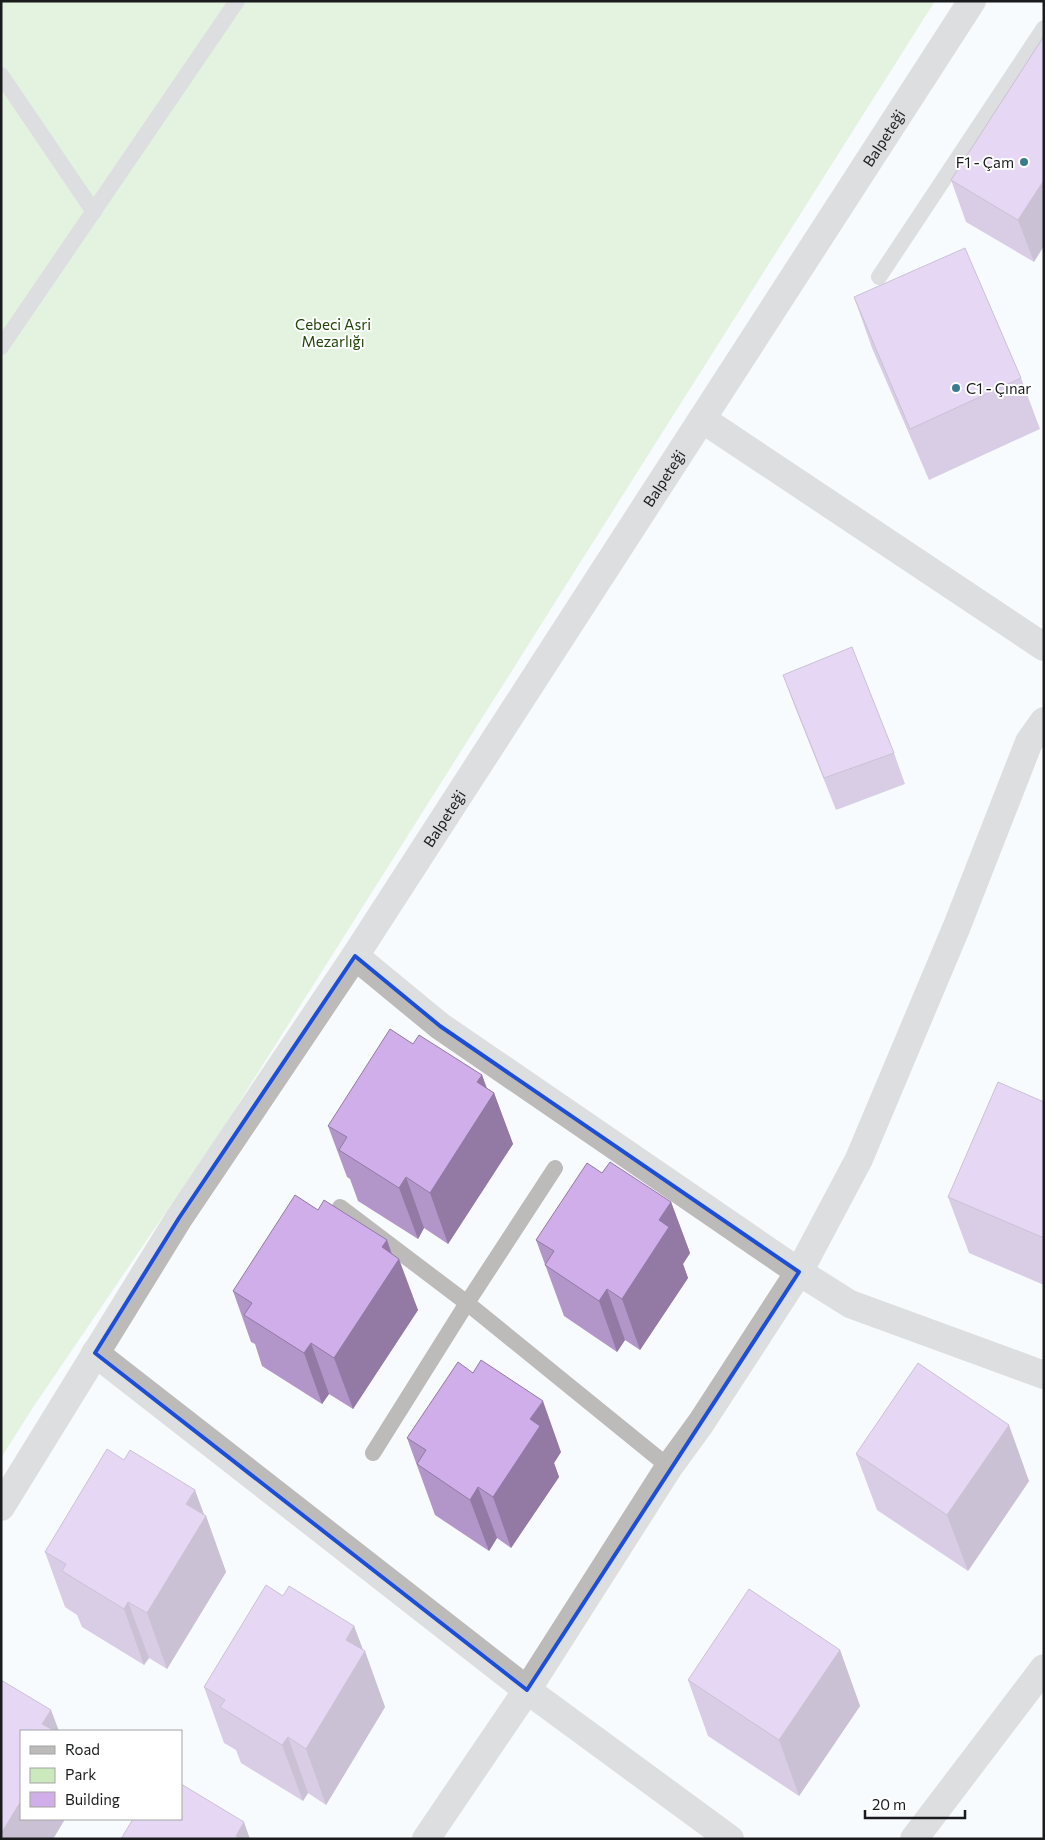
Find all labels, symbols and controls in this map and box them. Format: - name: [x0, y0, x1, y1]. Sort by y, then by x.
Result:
- street label: Balpeteği: [859, 106, 908, 170]
- place label: F1 - Çam: [956, 153, 1014, 171]
- marker: F1 - Çam: [1018, 156, 1030, 168]
- park label: Cebeci Asri Mezarlığı: [295, 315, 371, 350]
- place label: C1 - Çınar: [966, 379, 1031, 397]
- marker: C1 - Çınar: [950, 382, 962, 394]
- street label: Balpeteği: [639, 446, 689, 510]
- street label: Balpeteği: [419, 786, 469, 850]
- legend: [20, 1730, 182, 1820]
- text: Road: [65, 1740, 100, 1758]
- text: Park: [65, 1765, 96, 1783]
- scale bar: [865, 1788, 965, 1820]
- text: Building: [65, 1790, 120, 1808]
- text: 20 m: [872, 1795, 906, 1813]

